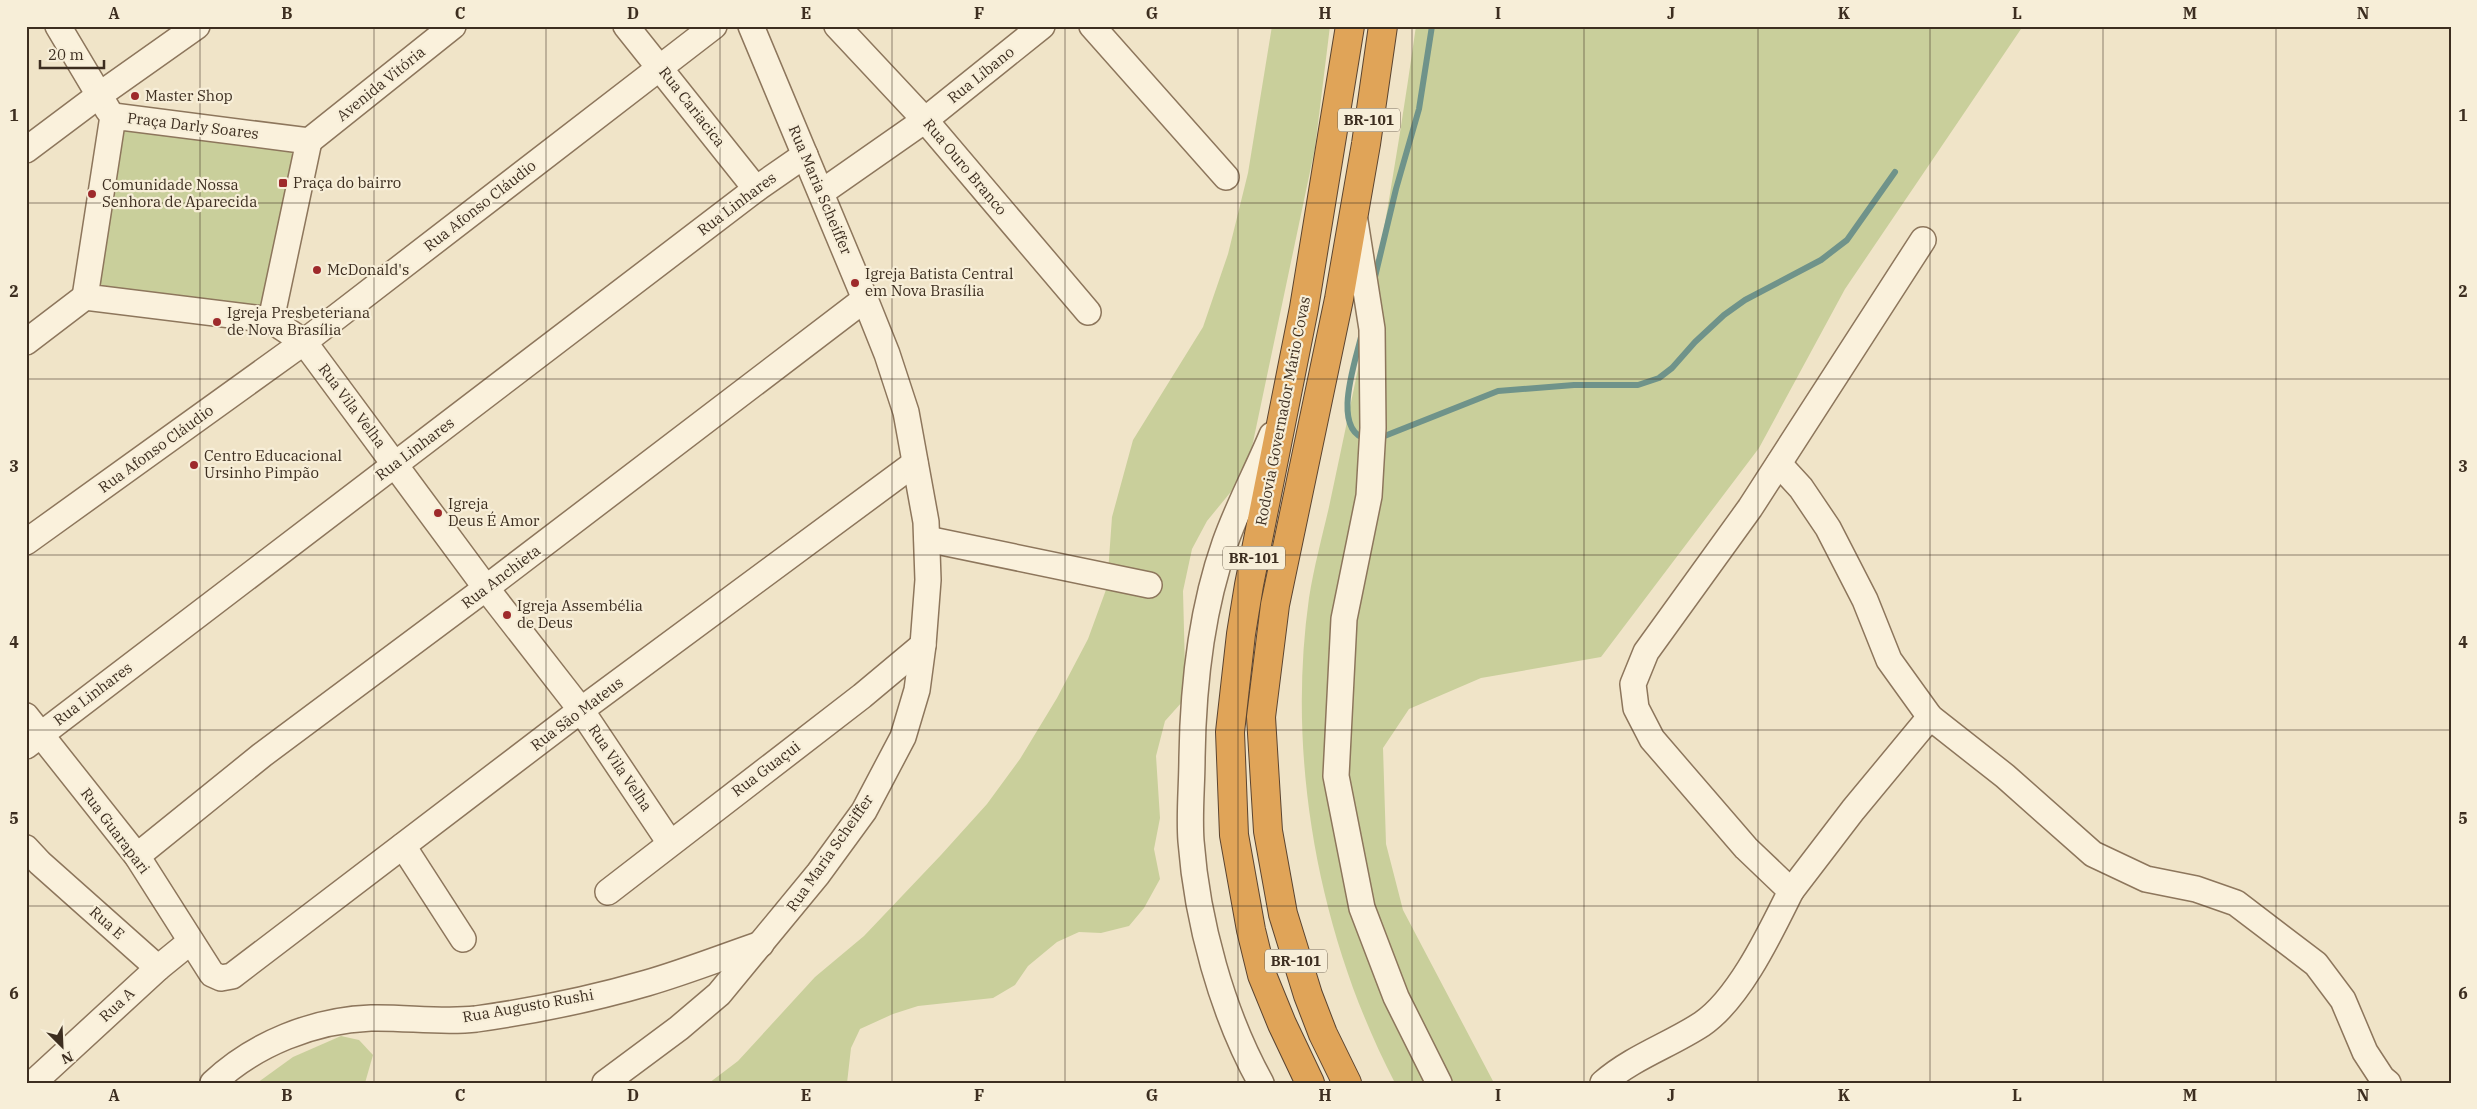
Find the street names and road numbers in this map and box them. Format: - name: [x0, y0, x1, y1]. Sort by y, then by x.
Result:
- street label: Avenida Vitória: [332, 42, 429, 125]
- street label: Rua Líbano: [944, 42, 1018, 107]
- street label: Rua Cariacica: [655, 63, 730, 151]
- street label: Praça Darly Soares: [126, 108, 260, 143]
- road number: BR-101: [1338, 108, 1400, 132]
- street label: Rua Ouro Branco: [920, 115, 1011, 219]
- street label: Rua Maria Scheiffer: [785, 122, 856, 258]
- street label: Rua Afonso Cláudio: [420, 156, 540, 255]
- street label: Rua Linhares: [694, 168, 780, 239]
- street label: Rodovia Governador Mário Covas: [1251, 295, 1314, 527]
- street label: Rua Vila Velha: [314, 360, 390, 452]
- street label: Rua Afonso Cláudio: [94, 400, 217, 497]
- street label: Rua Linhares: [372, 413, 458, 484]
- street label: Rua Anchieta: [457, 541, 544, 613]
- road number: BR-101: [1223, 546, 1285, 570]
- street label: Rua Linhares: [50, 658, 136, 729]
- street label: Rua São Mateus: [527, 673, 627, 755]
- street label: Rua Vila Velha: [584, 721, 656, 815]
- street label: Rua Guaçui: [728, 736, 804, 801]
- street label: Rua Guarapari: [77, 784, 154, 878]
- street label: Rua Maria Scheiffer: [782, 790, 877, 915]
- street label: Rua E: [86, 902, 129, 943]
- road number: BR-101: [1265, 949, 1327, 972]
- street label: Rua A: [95, 983, 139, 1026]
- street label: Rua Augusto Rushi: [461, 985, 595, 1026]

